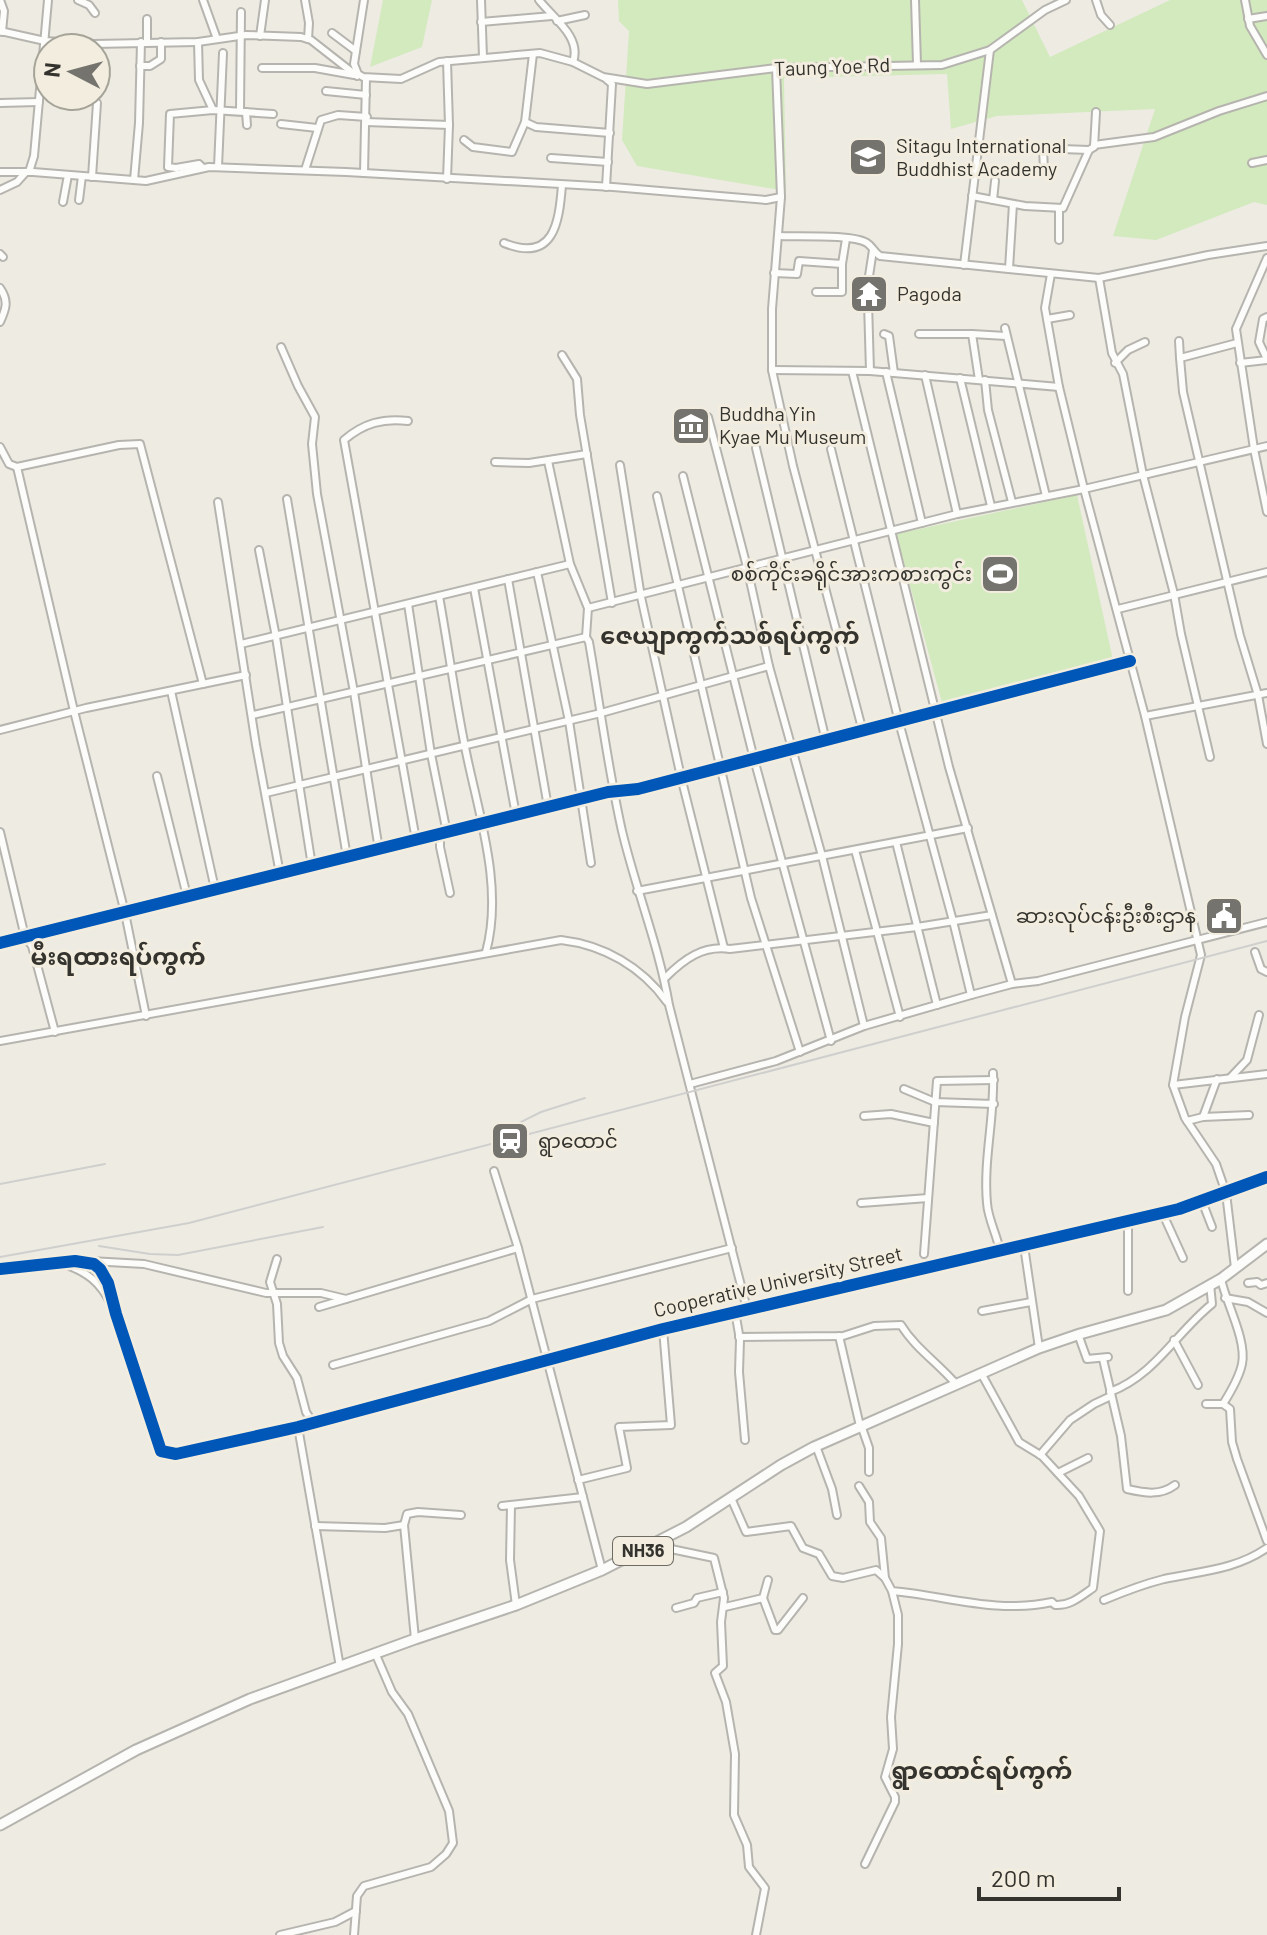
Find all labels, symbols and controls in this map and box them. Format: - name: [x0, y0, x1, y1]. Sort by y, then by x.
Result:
- north arrow: [32, 32, 112, 112]
- street label: Taung Yoe Rd: [773, 52, 890, 80]
- text: N: [37, 61, 65, 78]
- place label: Sitagu International Buddhist Academy: [896, 133, 1066, 180]
- school or university icon: Sitagu International Buddhist Academy: [847, 136, 889, 178]
- temple icon: Pagoda: [848, 273, 890, 315]
- place label: Pagoda: [897, 281, 962, 305]
- place label: Buddha Yin Kyae Mu Museum: [719, 401, 866, 448]
- museum icon: Buddha Yin Kyae Mu Museum: [670, 405, 712, 447]
- sports icon: စစ်ကိုင်းခရိုင်အားကစားကွင်း: [979, 553, 1021, 595]
- place label: စစ်ကိုင်းခရိုင်အားကစားကွင်း: [731, 560, 972, 591]
- district label: ဇေယျာကွက်သစ်ရပ်ကွက်: [600, 620, 860, 656]
- public building icon: ဆားလုပ်ငန်းဦးစီးဌာန: [1203, 895, 1245, 937]
- place label: ဆားလုပ်ငန်းဦးစီးဌာန: [1016, 902, 1196, 933]
- district label: မီးရထားရပ်ကွက်: [30, 941, 206, 976]
- station icon: ရွာထောင်: [489, 1120, 531, 1162]
- place label: ရွာထောင်: [538, 1127, 618, 1157]
- street label: Cooperative University Street: [651, 1241, 905, 1321]
- road number: NH36: [613, 1537, 673, 1565]
- district label: ရွာထောင်ရပ်ကွက်: [892, 1755, 1072, 1790]
- scale bar: [979, 1851, 1119, 1901]
- text: 200 m: [991, 1863, 1056, 1892]

